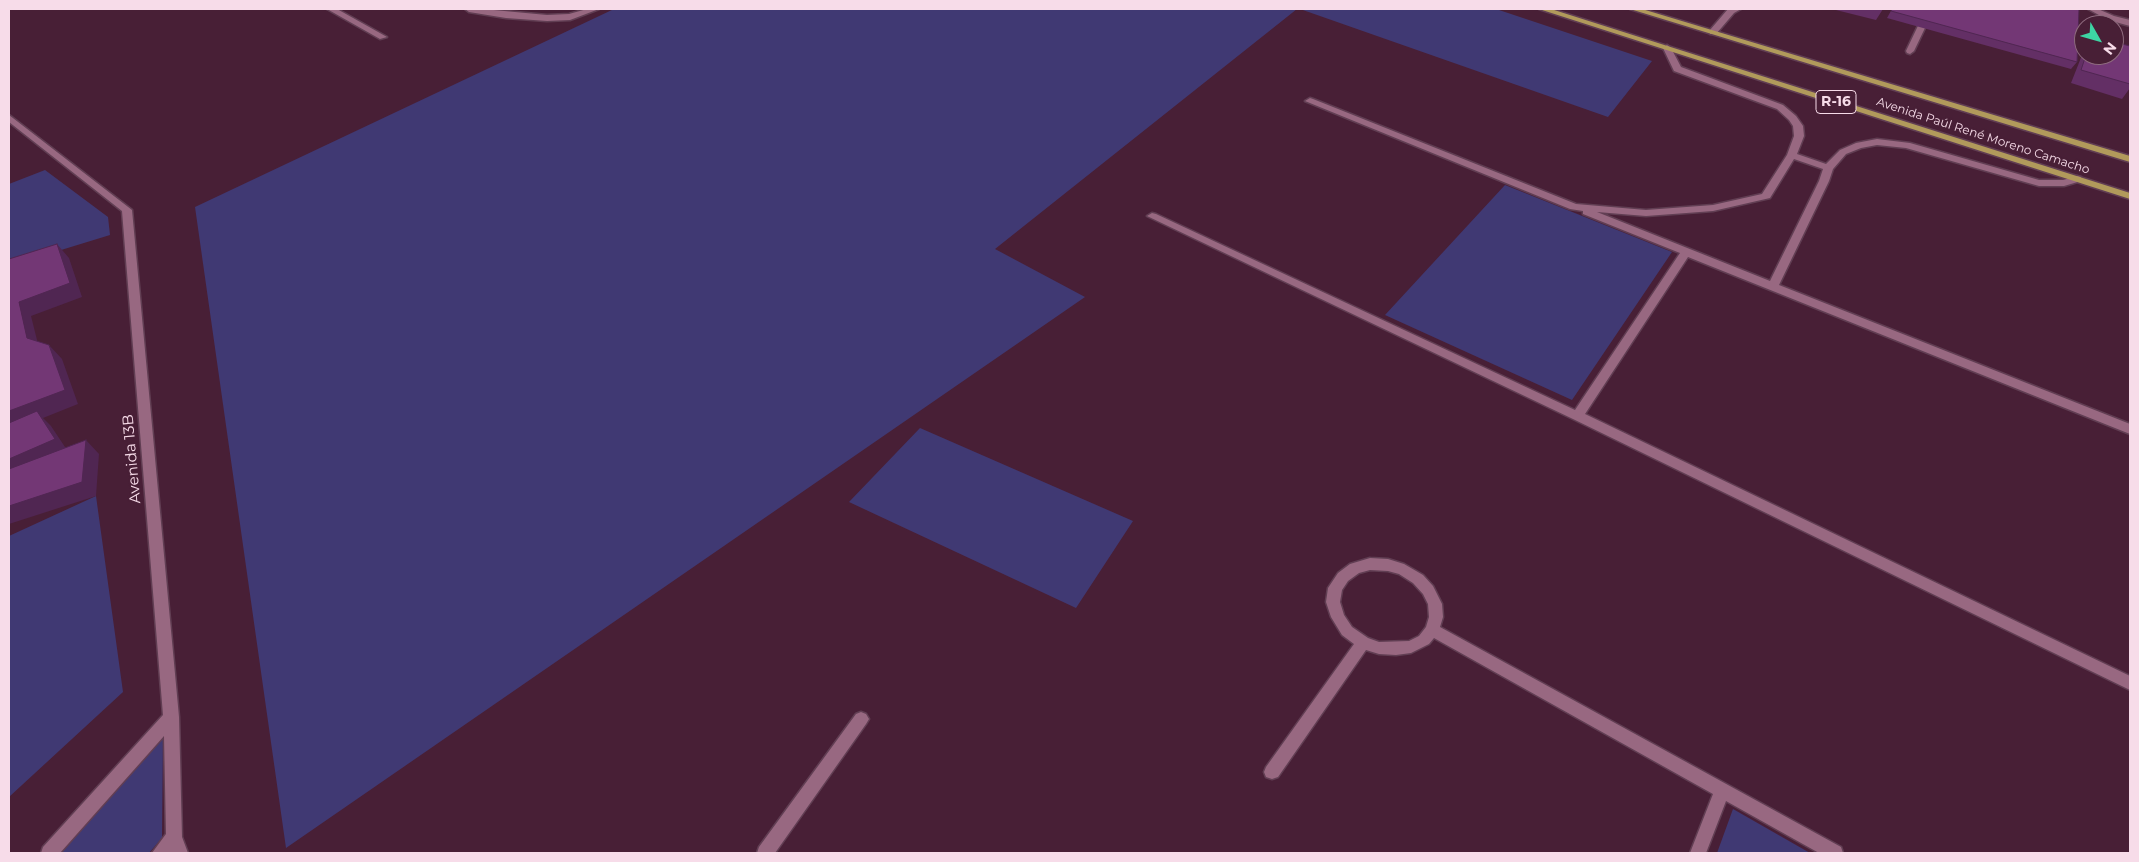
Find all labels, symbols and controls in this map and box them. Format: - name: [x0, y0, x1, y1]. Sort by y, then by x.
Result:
- north arrow: [2074, 15, 2124, 65]
- text: N: [2099, 39, 2121, 59]
- road number: R-16: [1816, 90, 1856, 114]
- street label: Avenida Paúl René Moreno Camacho: [1875, 95, 2091, 177]
- street label: Avenida 13B: [119, 414, 145, 504]

